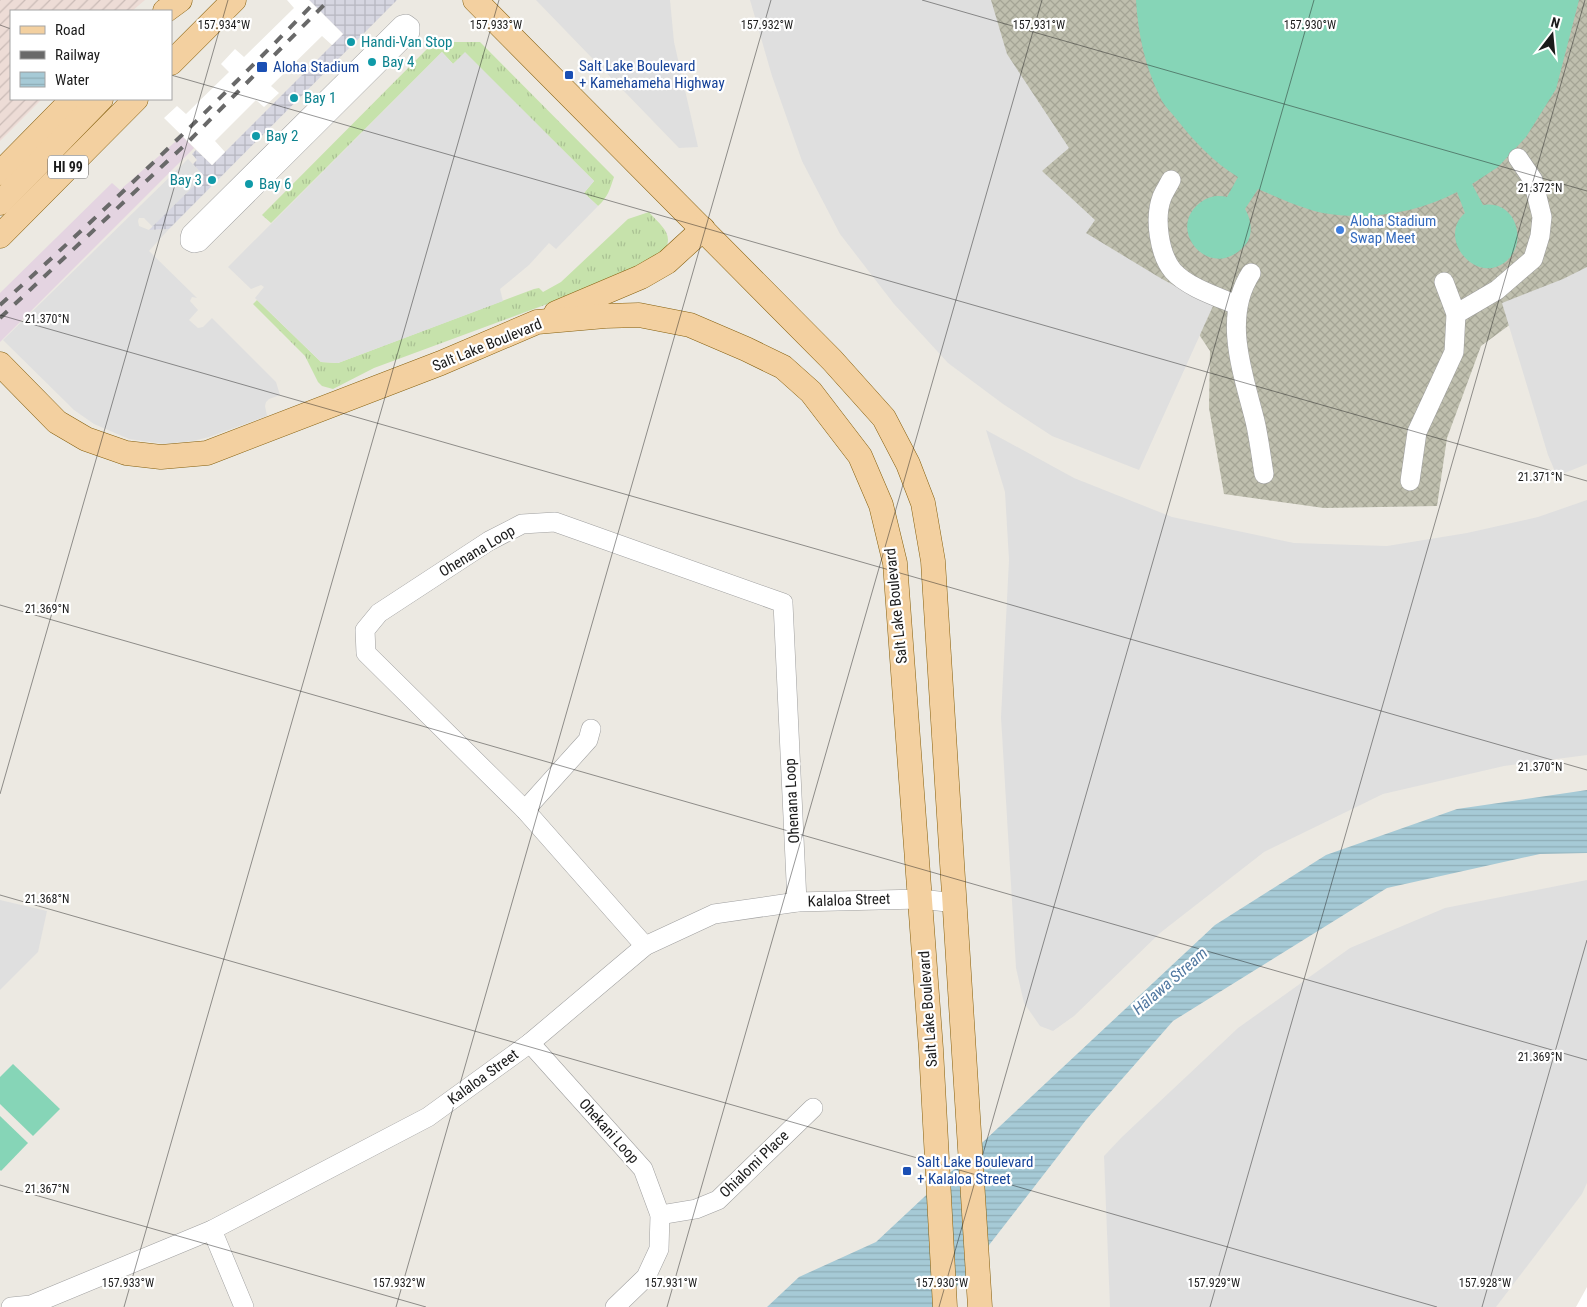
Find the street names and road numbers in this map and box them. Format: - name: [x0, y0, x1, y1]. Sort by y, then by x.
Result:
- road number: HI 99: [48, 156, 88, 178]
- street label: Salt Lake Boulevard: [430, 315, 544, 375]
- street label: Ohenana Loop: [436, 521, 518, 581]
- street label: Salt Lake Boulevard: [881, 547, 911, 665]
- street label: Ohenana Loop: [781, 758, 803, 844]
- street label: Kalaloa Street: [807, 890, 891, 910]
- street label: Salt Lake Boulevard: [915, 950, 941, 1068]
- street label: Kalaloa Street: [444, 1045, 522, 1109]
- street label: Ohekani Loop: [575, 1095, 643, 1167]
- street label: Ohialomi Place: [716, 1127, 792, 1201]

